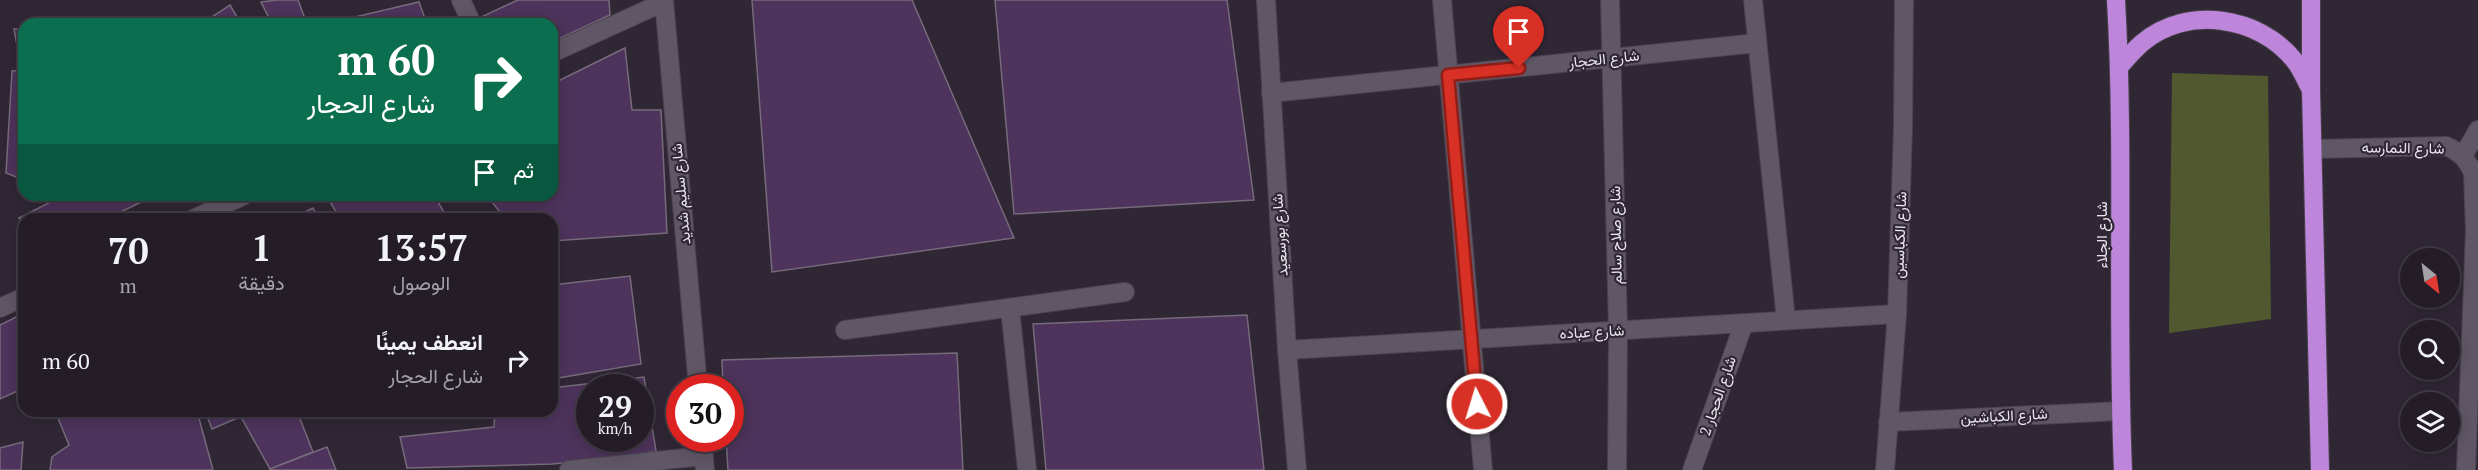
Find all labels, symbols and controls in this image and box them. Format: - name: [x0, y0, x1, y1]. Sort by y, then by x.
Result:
- pin: [1493, 6, 1544, 68]
- icon: arrive: [1502, 15, 1535, 48]
- text: 60 m: [337, 31, 435, 87]
- icon: right: [456, 42, 534, 120]
- street label: شارع الحجار: [1566, 44, 1641, 74]
- text: شارع الحجار: [307, 85, 435, 121]
- street label: شارع النمارسه: [2361, 136, 2445, 160]
- street label: شارع سليم شديد: [666, 142, 696, 246]
- text: ثم: [513, 155, 534, 184]
- icon: arrive: [468, 156, 501, 189]
- street label: شارع صلاح سالم: [1604, 185, 1628, 285]
- street label: شارع الكباسين: [1887, 191, 1913, 279]
- street label: شارع بورسعيد: [1266, 193, 1294, 277]
- street label: شارع الجلاء: [2091, 201, 2113, 268]
- text: 1: [251, 224, 272, 271]
- text: 13:57: [374, 224, 468, 271]
- text: 70: [108, 227, 149, 274]
- north arrow: [2400, 248, 2460, 308]
- map controls: [2400, 248, 2460, 452]
- text: دقيقة: [238, 269, 285, 296]
- text: الوصول: [392, 269, 450, 296]
- text: m: [120, 272, 137, 299]
- street label: شارع عباده: [1559, 319, 1625, 345]
- button: search: [2400, 320, 2460, 380]
- text: انعطف يمينًا: [376, 327, 483, 356]
- icon: right: [501, 344, 534, 377]
- text: 60 m: [42, 346, 90, 375]
- street label: شارع الحجار 2: [1694, 353, 1742, 439]
- text: شارع الحجار: [388, 362, 483, 389]
- position arrow: [1445, 372, 1509, 436]
- speed limit sign: 30: [666, 374, 744, 452]
- text: 29: [598, 386, 632, 426]
- button: layers: [2400, 392, 2460, 452]
- street label: شارع الكباشين: [1960, 403, 2048, 429]
- text: km/h: [598, 418, 632, 438]

